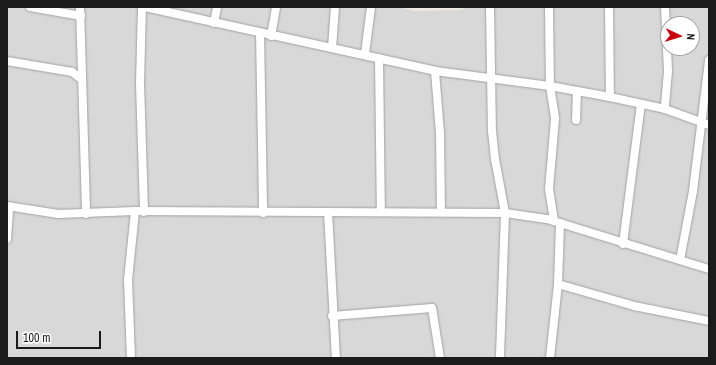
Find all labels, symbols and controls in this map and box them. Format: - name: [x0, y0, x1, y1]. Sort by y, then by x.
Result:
- north arrow: [660, 16, 700, 56]
- text: N: [684, 33, 698, 40]
- scale bar: [18, 323, 103, 349]
- text: 100 m: [23, 330, 50, 346]

